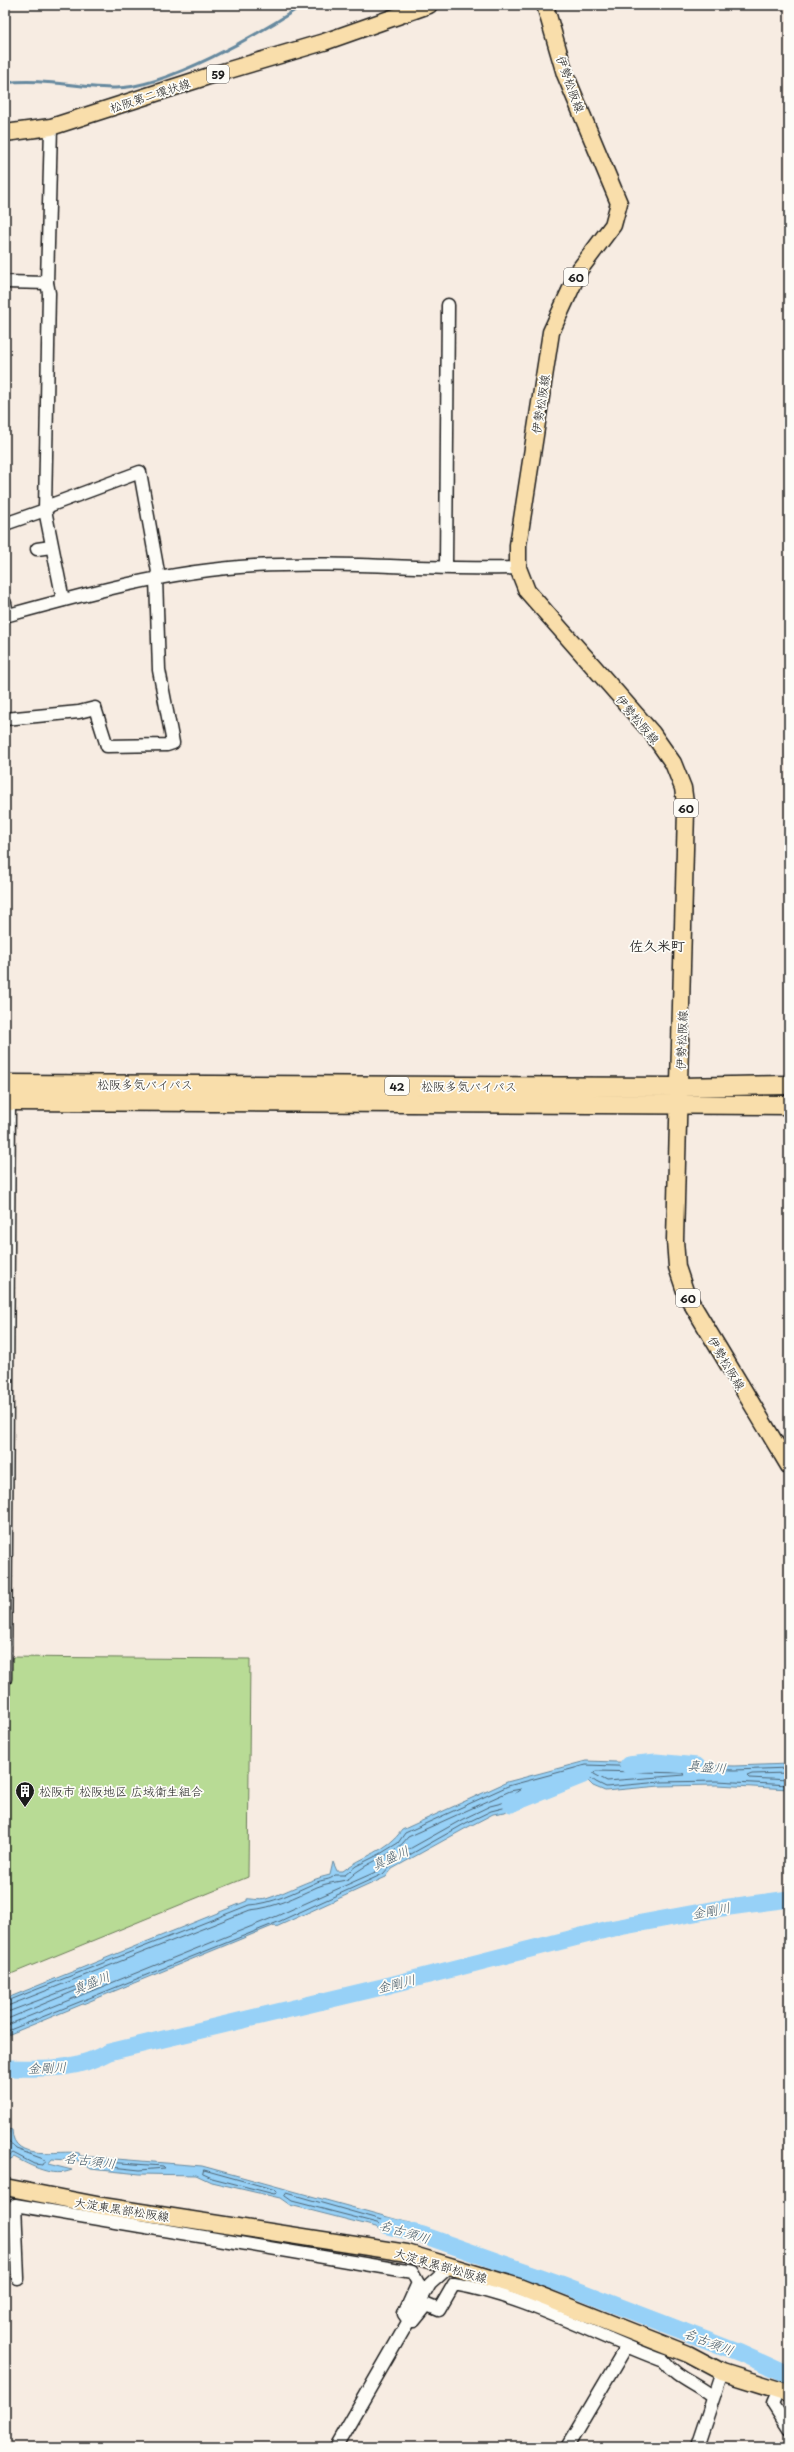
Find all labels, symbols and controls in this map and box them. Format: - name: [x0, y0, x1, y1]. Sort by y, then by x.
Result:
- street label: 伊勢松阪線: [552, 53, 590, 115]
- road number: 59: [207, 65, 229, 83]
- street label: 松阪第二環状線: [107, 73, 193, 117]
- road number: 60: [564, 268, 588, 286]
- street label: 伊勢松阪線: [526, 373, 554, 435]
- street label: 伊勢松阪線: [612, 690, 664, 748]
- road number: 60: [674, 799, 698, 817]
- district label: 佐久米町: [629, 935, 685, 956]
- street label: 伊勢松阪線: [671, 1010, 691, 1070]
- street label: 松阪多気バイパス: [97, 1075, 193, 1093]
- road number: 42: [385, 1077, 409, 1095]
- street label: 松阪多気バイパス: [421, 1077, 517, 1095]
- road number: 60: [676, 1289, 700, 1307]
- street label: 伊勢松阪線: [704, 1333, 750, 1393]
- water label: 真盛川: [687, 1755, 727, 1777]
- building icon: 松阪市 松阪地区 広域衛生組合: [14, 1780, 36, 1808]
- place label: 松阪市 松阪地区 広域衛生組合: [39, 1782, 203, 1800]
- water label: 真盛川: [368, 1840, 412, 1874]
- water label: 金剛川: [690, 1897, 732, 1923]
- water label: 真盛川: [69, 1966, 113, 1998]
- water label: 金剛川: [375, 1969, 417, 1997]
- water label: 金剛川: [27, 2057, 67, 2077]
- water label: 名古須川: [63, 2147, 117, 2173]
- street label: 大淀東黒部松阪線: [73, 2193, 171, 2225]
- water label: 名古須川: [377, 2214, 433, 2248]
- street label: 大淀東黒部松阪線: [392, 2243, 490, 2287]
- water label: 名古須川: [681, 2323, 737, 2359]

